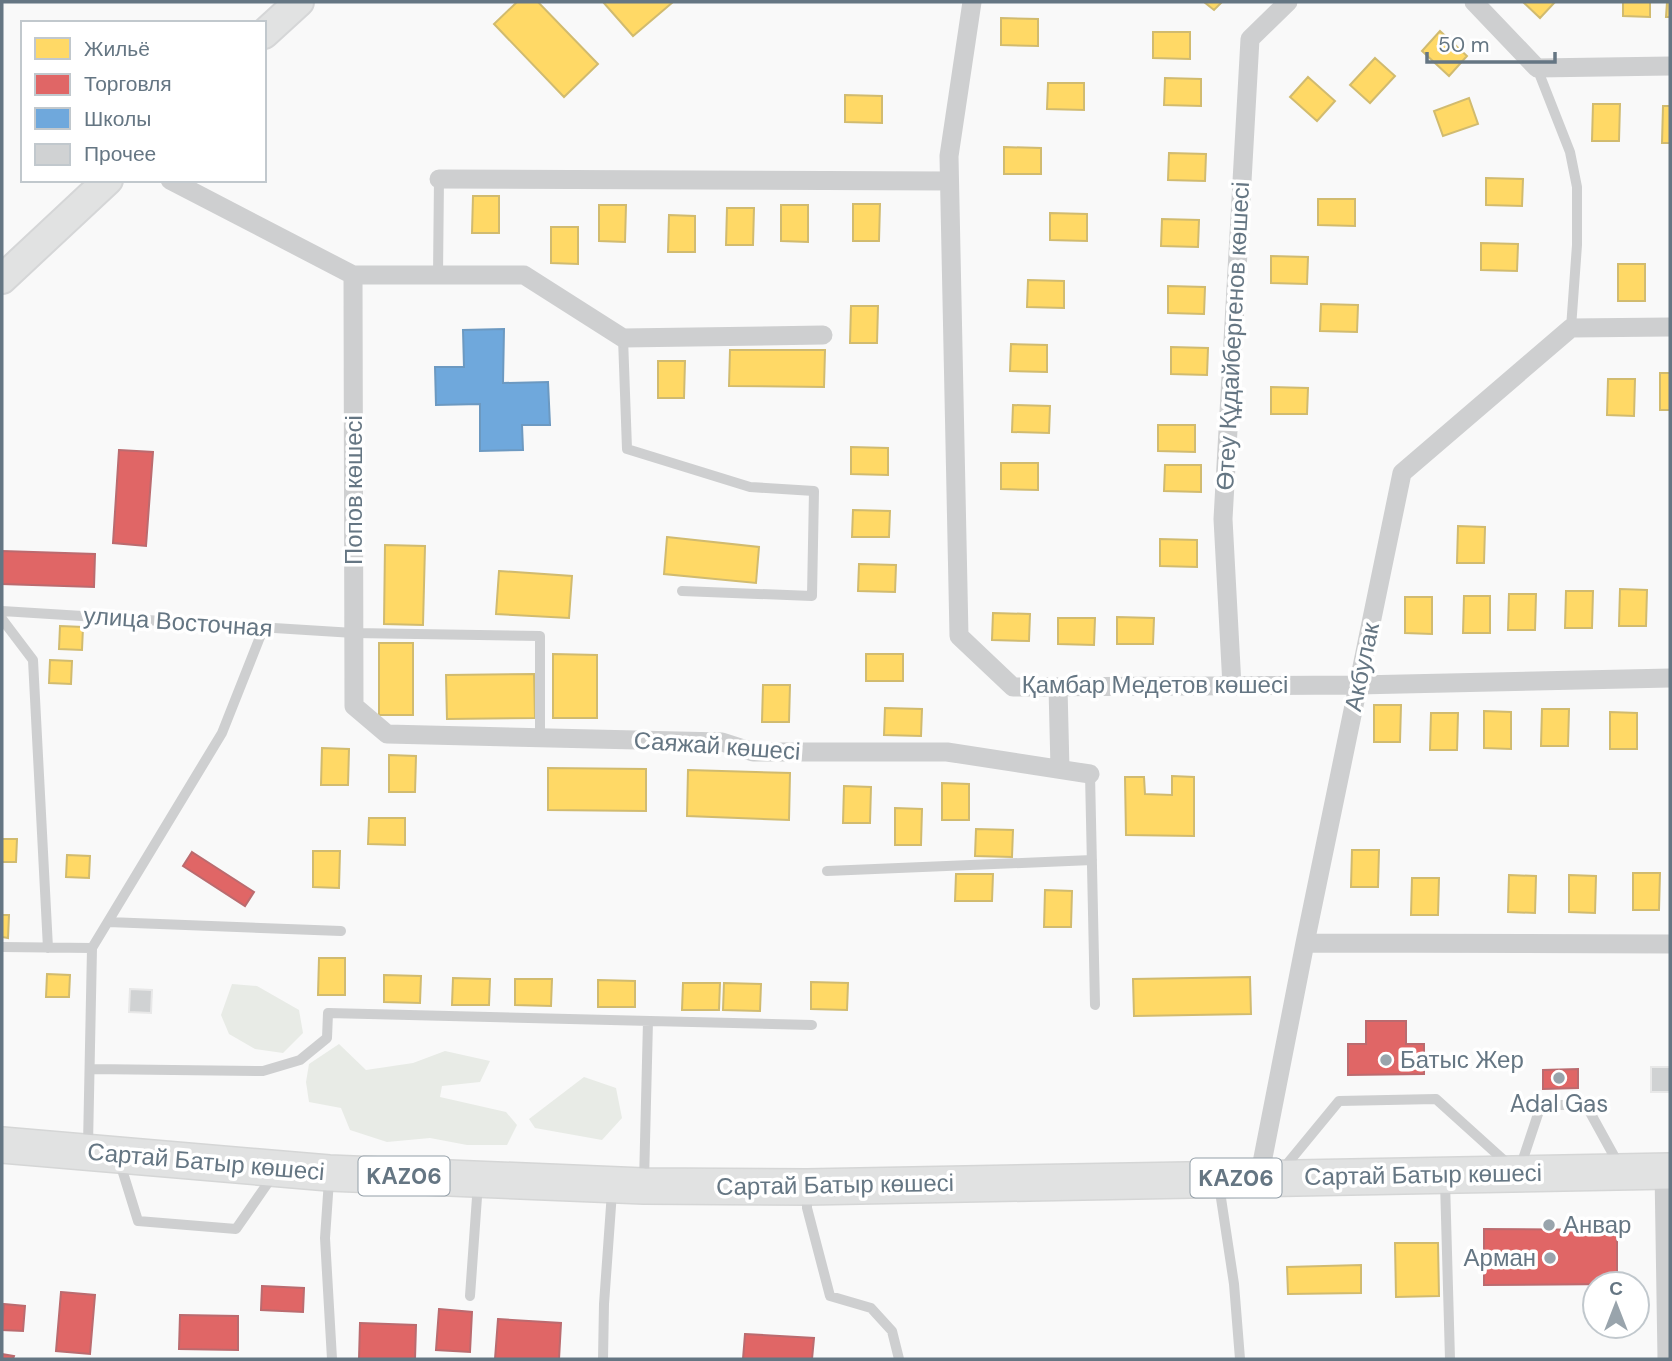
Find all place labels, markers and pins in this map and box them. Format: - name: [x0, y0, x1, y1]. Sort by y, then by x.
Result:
- place label: Батыс Жер: [1400, 1044, 1524, 1075]
- marker: Батыс Жер: [1378, 1052, 1394, 1068]
- marker: Adal Gas: [1551, 1070, 1567, 1086]
- place label: Adal Gas: [1510, 1088, 1608, 1119]
- place label: Анвар: [1563, 1209, 1631, 1240]
- marker: Анвар: [1541, 1217, 1557, 1233]
- place label: Арман: [1464, 1242, 1536, 1273]
- marker: Арман: [1542, 1250, 1558, 1266]

